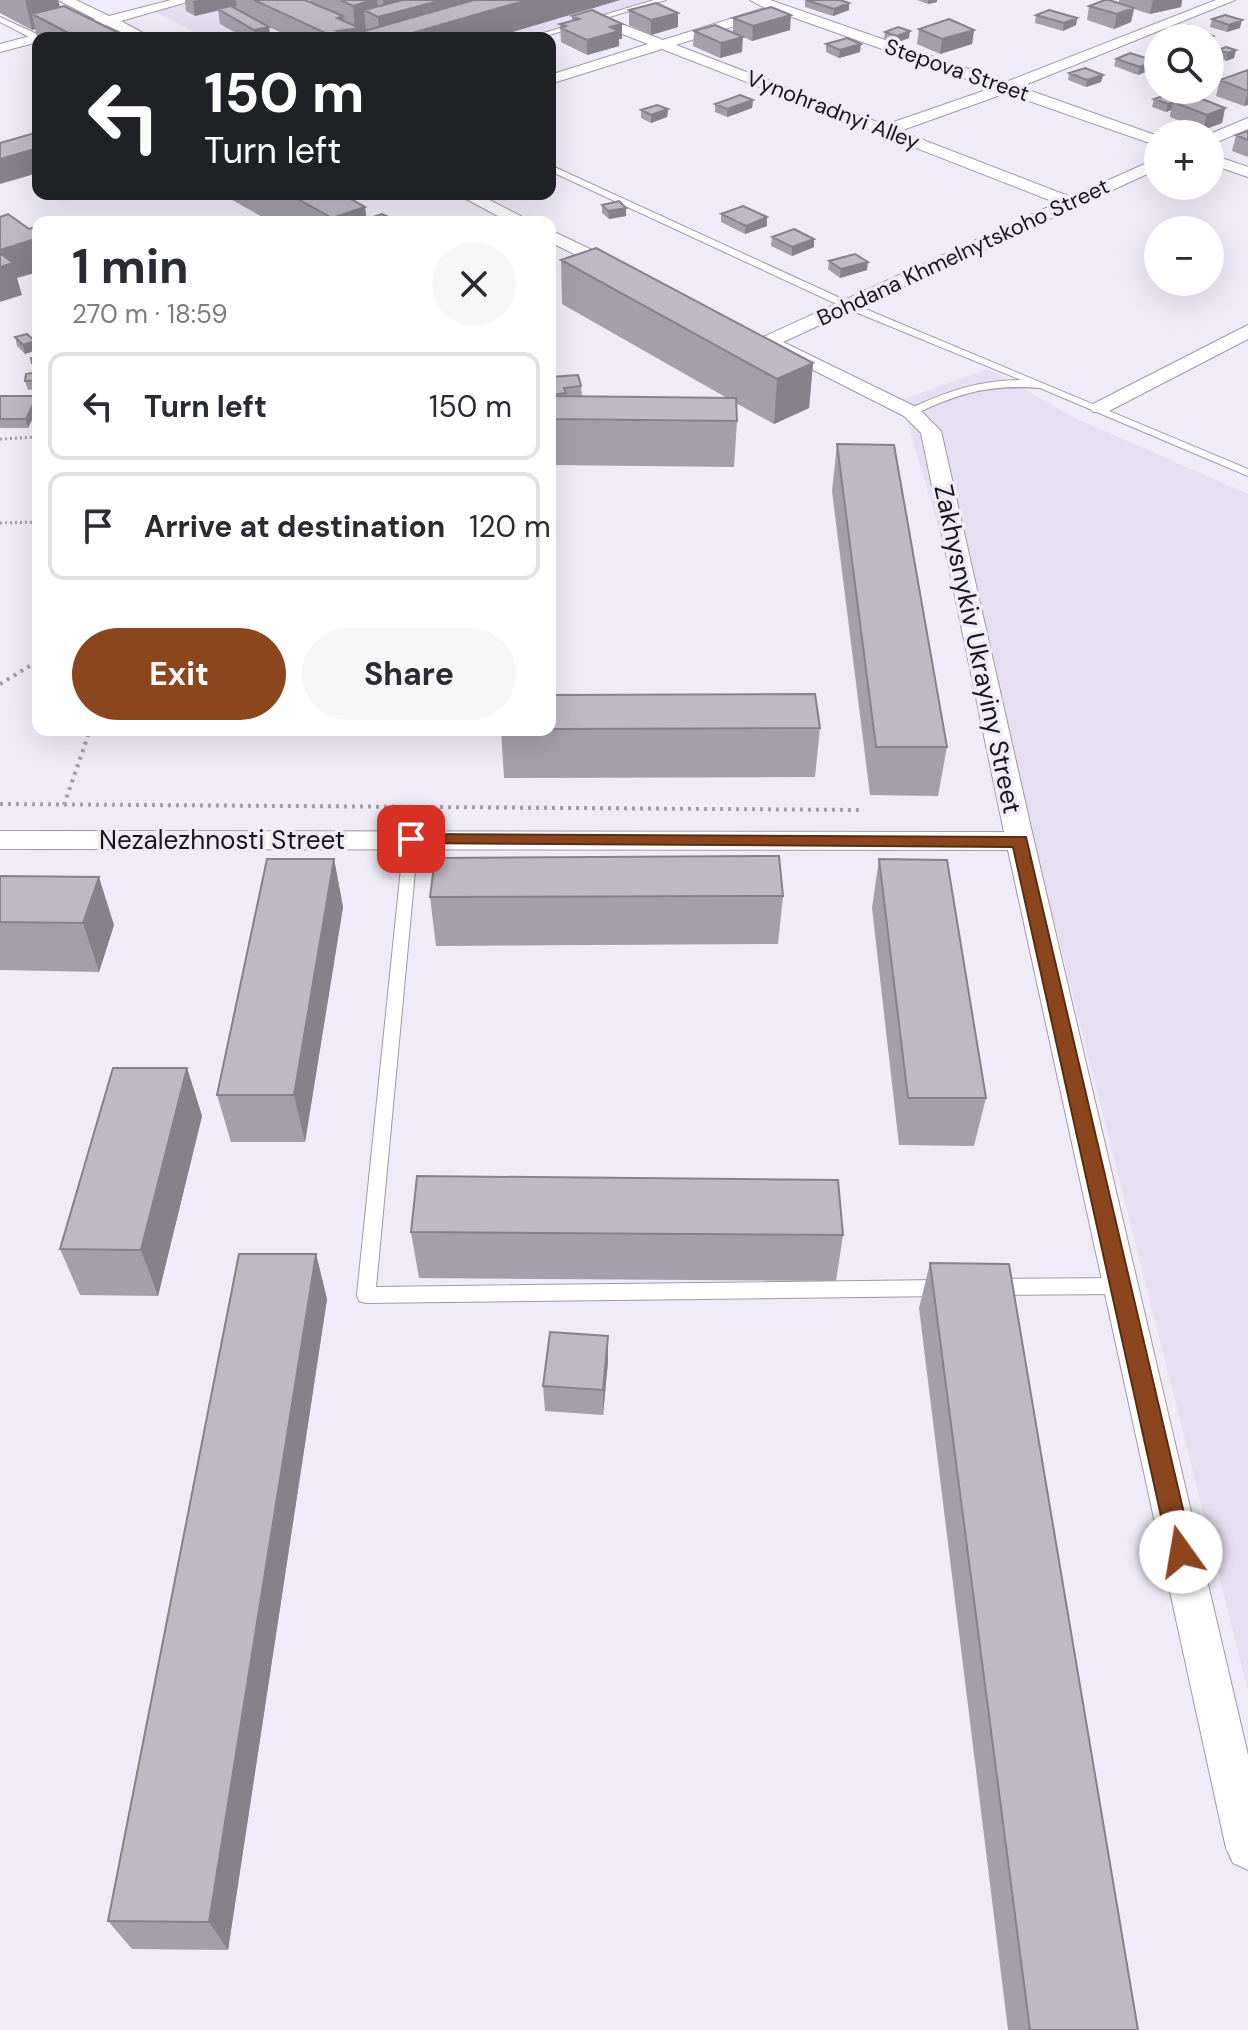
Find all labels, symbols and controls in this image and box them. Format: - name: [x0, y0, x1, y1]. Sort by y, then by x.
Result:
- map controls: [1144, 24, 1224, 296]
- button: search: [1144, 24, 1224, 104]
- street label: Stepova Street: [881, 32, 1033, 108]
- text: 150 m: [204, 56, 365, 129]
- icon: left: [72, 64, 176, 168]
- street label: Vynohradnyi Alley: [742, 64, 924, 156]
- button: +: [1144, 120, 1224, 200]
- text: Turn left: [204, 127, 341, 174]
- street label: Bohdana Khmelnytskoho Street: [812, 171, 1114, 333]
- button: −: [1144, 216, 1224, 296]
- text: 1 min: [72, 235, 189, 298]
- button: close: [432, 242, 516, 326]
- text: 270 m · 18:59: [72, 297, 228, 331]
- icon: left: [76, 384, 120, 428]
- text: Turn left: [144, 387, 267, 426]
- text: 150 m: [429, 387, 512, 426]
- street label: Zakhysnykiv Ukrayiny Street: [927, 481, 1029, 817]
- icon: arrive: [76, 504, 120, 548]
- text: Arrive at destination: [144, 507, 445, 546]
- text: 120 m: [469, 507, 551, 546]
- button: Exit: [72, 628, 286, 720]
- button: Share: [302, 628, 516, 720]
- pin: [377, 805, 445, 873]
- icon: arrive: [389, 817, 433, 861]
- street label: Nezalezhnosti Street: [99, 823, 345, 857]
- position arrow: [1139, 1510, 1223, 1594]

